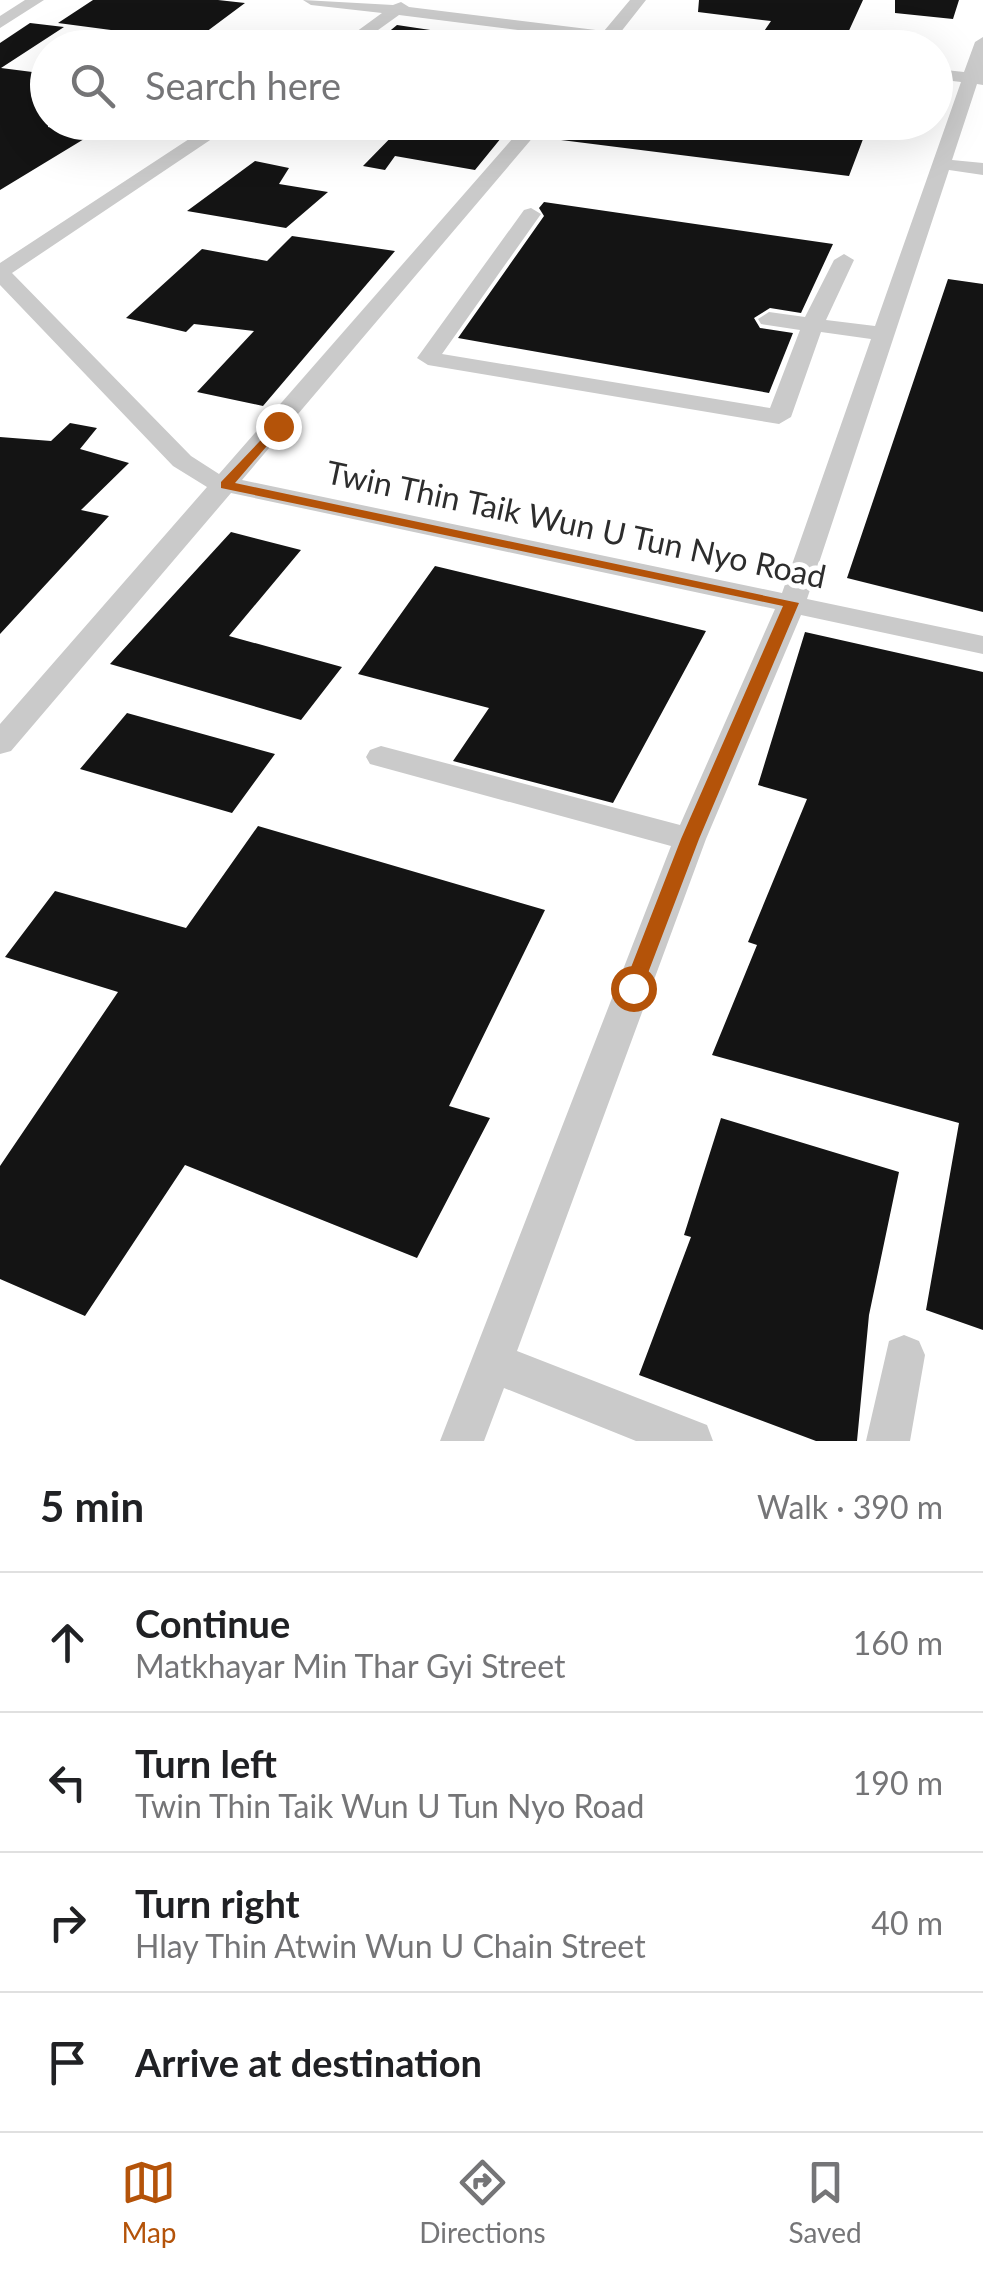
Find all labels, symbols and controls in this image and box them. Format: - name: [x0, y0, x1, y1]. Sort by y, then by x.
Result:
- search box: [30, 30, 953, 140]
- icon: search: [65, 58, 120, 113]
- text: Search here: [145, 62, 341, 108]
- route end: [256, 404, 302, 450]
- street label: Twin Thin Taik Wun U Tun Nyo Road: [323, 451, 830, 596]
- route start: [611, 966, 657, 1012]
- text: 5 min: [40, 1481, 144, 1531]
- text: Walk · 390 m: [757, 1487, 943, 1526]
- text: Continue: [135, 1600, 290, 1646]
- icon: ahead: [40, 1615, 95, 1670]
- text: 160 m: [853, 1623, 943, 1662]
- text: Matkhayar Min Thar Gyi Street: [135, 1646, 565, 1685]
- text: Turn left: [135, 1740, 277, 1786]
- icon: left: [40, 1755, 95, 1810]
- text: 190 m: [853, 1763, 943, 1802]
- text: Twin Thin Taik Wun U Tun Nyo Road: [135, 1786, 645, 1825]
- text: Turn right: [135, 1880, 300, 1926]
- icon: right: [40, 1895, 95, 1950]
- text: 40 m: [871, 1903, 943, 1942]
- text: Hlay Thin Atwin Wun U Chain Street: [135, 1926, 646, 1965]
- icon: arrive: [40, 2035, 95, 2090]
- text: Arrive at destination: [135, 2039, 482, 2085]
- tab: Map: [121, 2155, 177, 2249]
- tab: Directions: [419, 2155, 546, 2249]
- tab: Saved: [788, 2155, 862, 2249]

